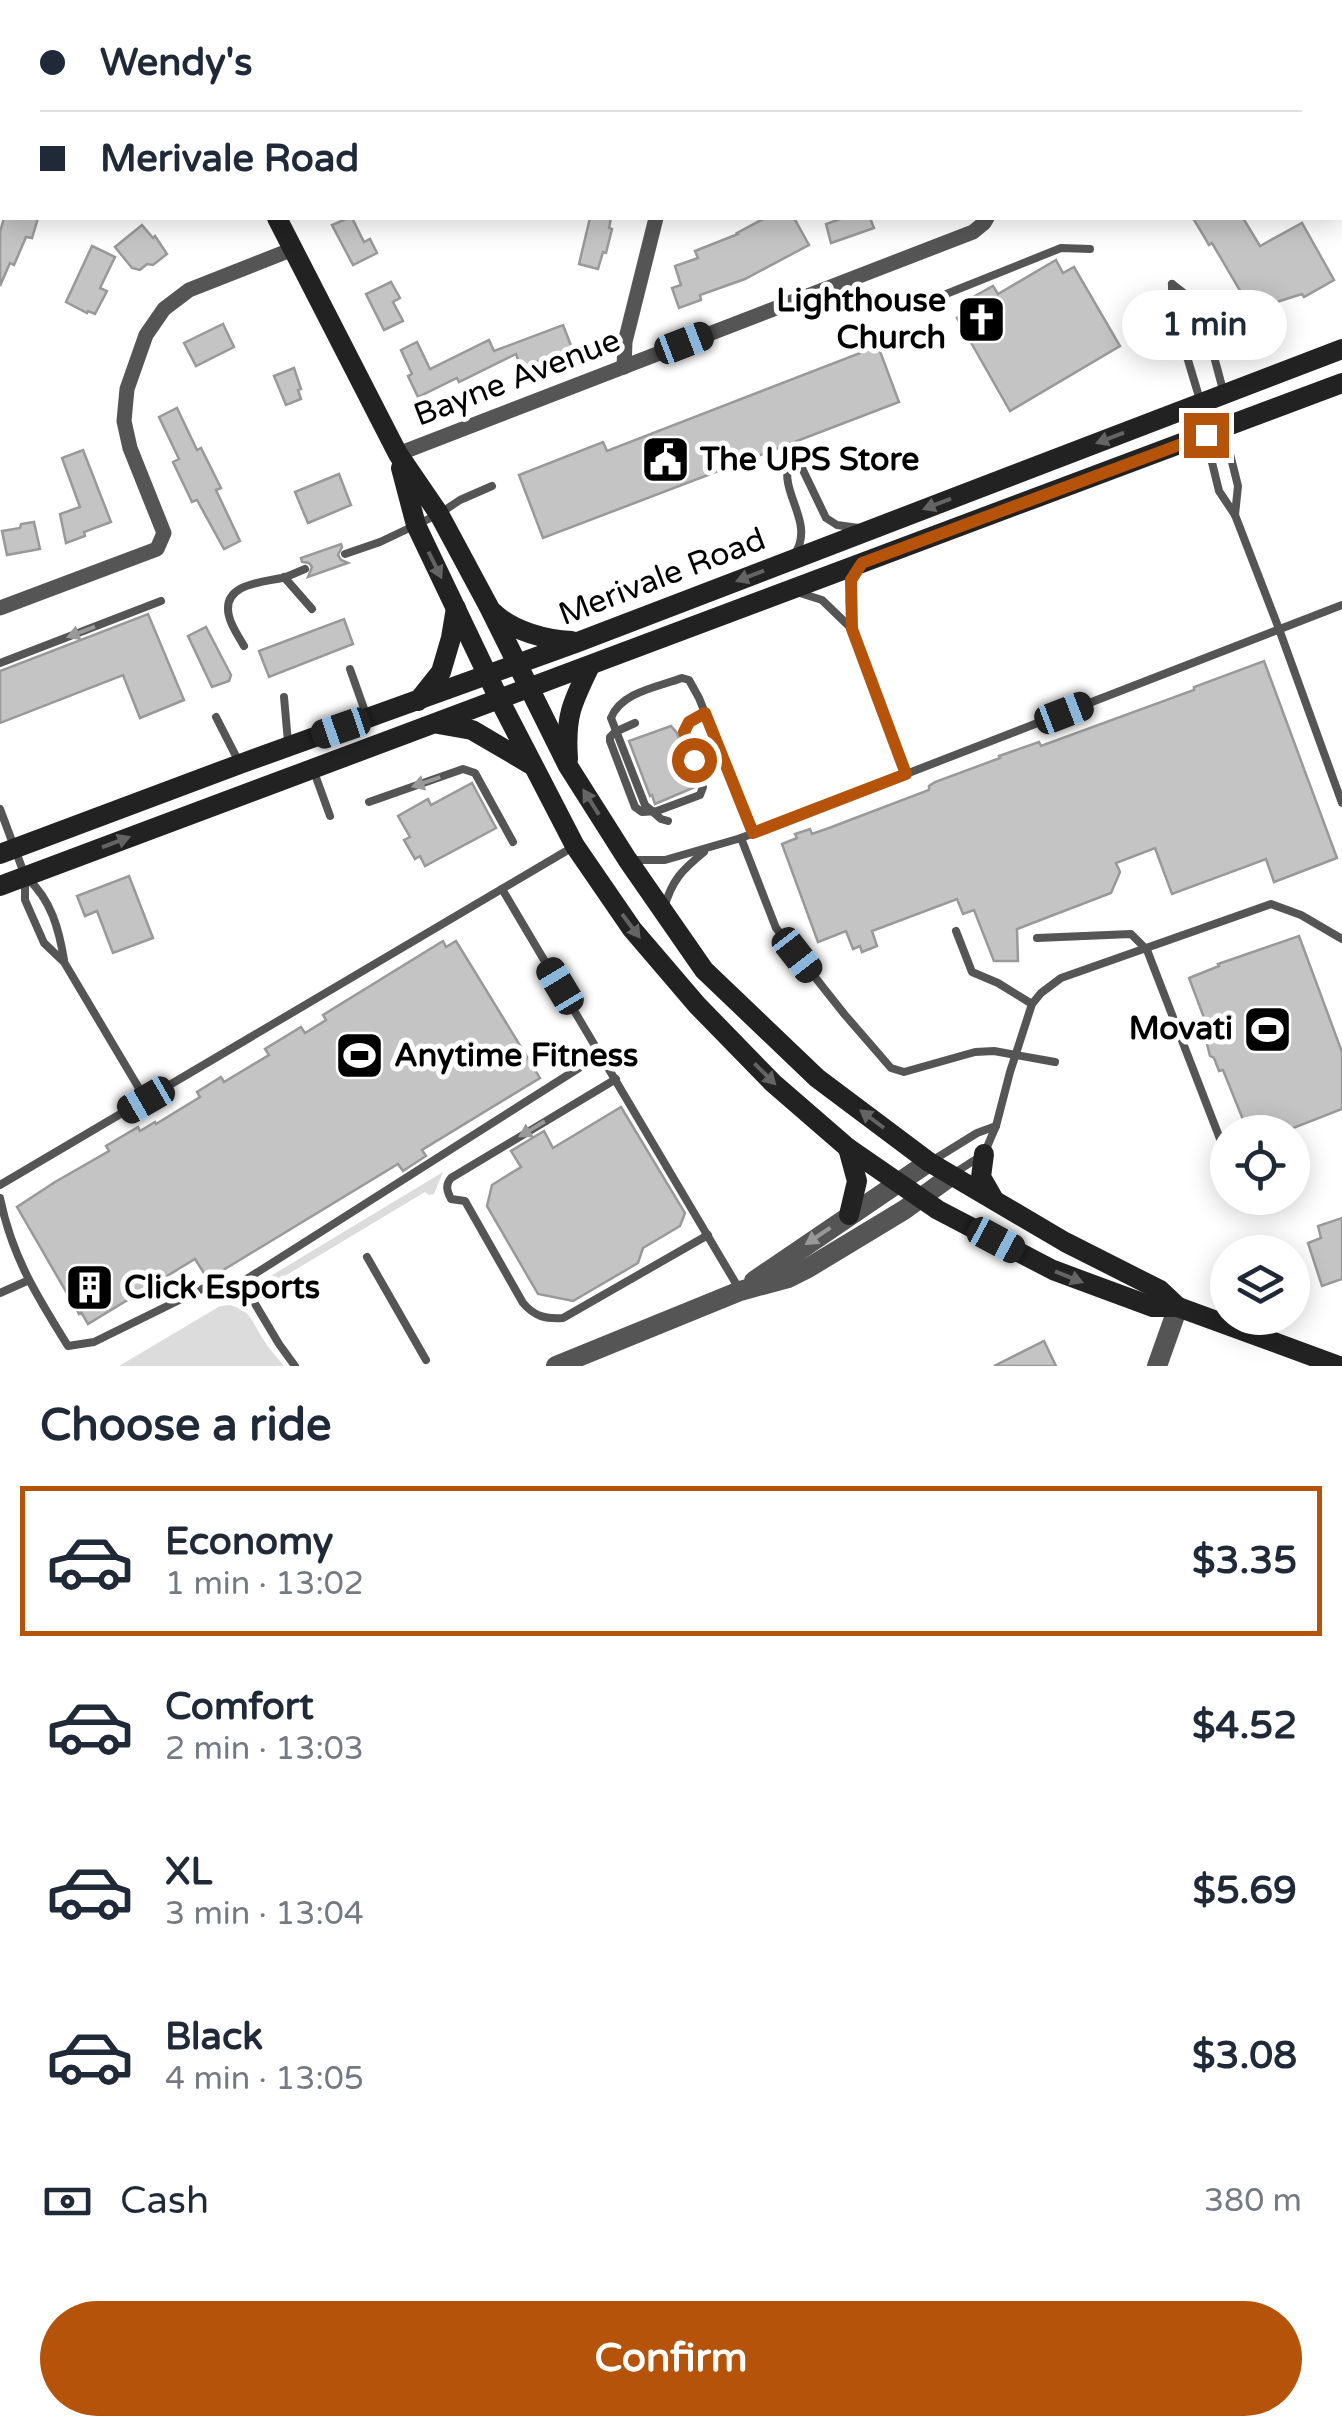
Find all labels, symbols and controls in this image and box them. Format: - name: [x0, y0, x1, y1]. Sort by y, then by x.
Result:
- text: Wendy's: [100, 40, 252, 86]
- text: Merivale Road: [100, 136, 359, 182]
- place label: Lighthouse Church: [776, 282, 946, 357]
- callout: 1 min: [1124, 290, 1288, 360]
- church icon: Lighthouse Church: [955, 293, 1007, 345]
- text: 1 min: [1162, 306, 1247, 344]
- car: [651, 318, 717, 368]
- street label: Bayne Avenue: [409, 321, 625, 435]
- route end: [1184, 413, 1229, 458]
- one-way arrow: [1094, 431, 1124, 446]
- public building icon: The UPS Store: [639, 434, 691, 486]
- place label: The UPS Store: [699, 441, 919, 479]
- one-way arrow: [922, 497, 952, 512]
- street label: Merivale Road: [553, 520, 771, 634]
- one-way arrow: [427, 551, 444, 580]
- one-way arrow: [734, 569, 764, 584]
- one-way arrow: [65, 625, 95, 640]
- car: [1031, 688, 1097, 738]
- car: [308, 704, 374, 752]
- route start: [672, 738, 717, 783]
- one-way arrow: [411, 775, 441, 790]
- one-way arrow: [582, 788, 600, 816]
- one-way arrow: [102, 834, 132, 849]
- one-way arrow: [620, 913, 640, 939]
- car: [767, 922, 827, 988]
- car: [532, 953, 588, 1019]
- sports icon: Movati: [1242, 1003, 1294, 1055]
- place label: Movati: [1129, 1010, 1233, 1048]
- sports icon: Anytime Fitness: [333, 1030, 385, 1082]
- place label: Anytime Fitness: [394, 1037, 638, 1075]
- one-way arrow: [753, 1062, 777, 1085]
- car: [113, 1072, 179, 1128]
- one-way arrow: [859, 1110, 885, 1130]
- map controls: [1210, 1115, 1310, 1335]
- button: locate: [1210, 1115, 1310, 1215]
- one-way arrow: [518, 1120, 546, 1137]
- car: [962, 1213, 1030, 1267]
- one-way arrow: [804, 1226, 831, 1245]
- button: layers: [1210, 1235, 1310, 1335]
- building icon: Click Esports: [63, 1262, 115, 1314]
- place label: Click Esports: [124, 1269, 320, 1307]
- one-way arrow: [1054, 1269, 1084, 1285]
- text: Choose a ride: [40, 1399, 331, 1453]
- icon: car: [45, 1516, 135, 1606]
- text: Economy: [165, 1519, 333, 1565]
- text: $3.35: [1192, 1538, 1297, 1584]
- text: 1 min · 13:02: [165, 1565, 364, 1603]
- icon: car: [45, 1681, 135, 1771]
- text: Comfort: [165, 1684, 314, 1730]
- text: $4.52: [1192, 1703, 1297, 1749]
- text: 2 min · 13:03: [165, 1730, 364, 1768]
- icon: car: [45, 1846, 135, 1936]
- text: XL: [165, 1849, 212, 1895]
- text: $5.69: [1192, 1868, 1297, 1914]
- text: 3 min · 13:04: [165, 1895, 364, 1933]
- icon: car: [45, 2011, 135, 2101]
- text: Black: [165, 2014, 263, 2060]
- text: $3.08: [1192, 2033, 1297, 2079]
- text: 4 min · 13:05: [165, 2060, 364, 2098]
- icon: cash: [40, 2174, 95, 2229]
- text: Cash: [120, 2178, 209, 2224]
- text: 380 m: [1204, 2182, 1302, 2220]
- button: Confirm: [40, 2301, 1302, 2416]

